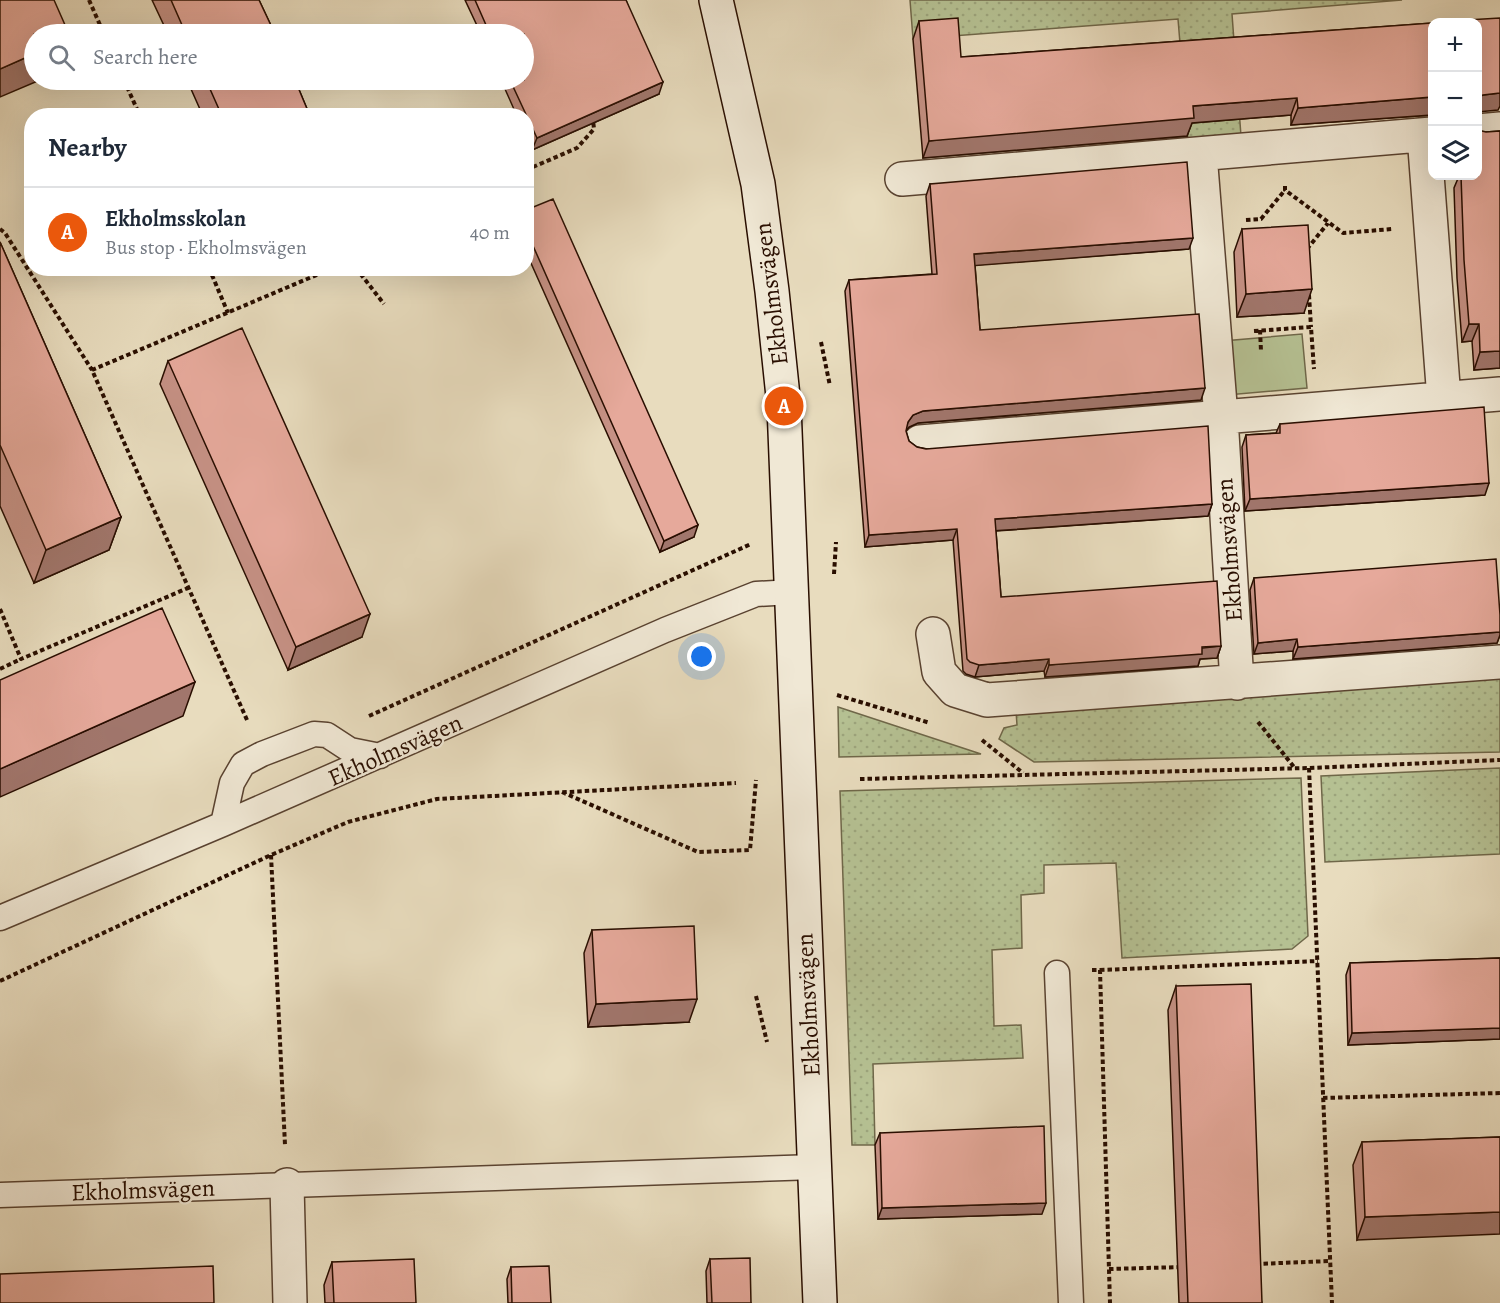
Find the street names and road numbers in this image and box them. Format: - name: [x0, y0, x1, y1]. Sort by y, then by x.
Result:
- street label: Ekholmsvägen: [746, 221, 796, 367]
- street label: Ekholmsvägen: [1208, 477, 1250, 623]
- street label: Ekholmsvägen: [323, 706, 467, 794]
- street label: Ekholmsvägen: [788, 932, 828, 1078]
- street label: Ekholmsvägen: [71, 1172, 215, 1208]

